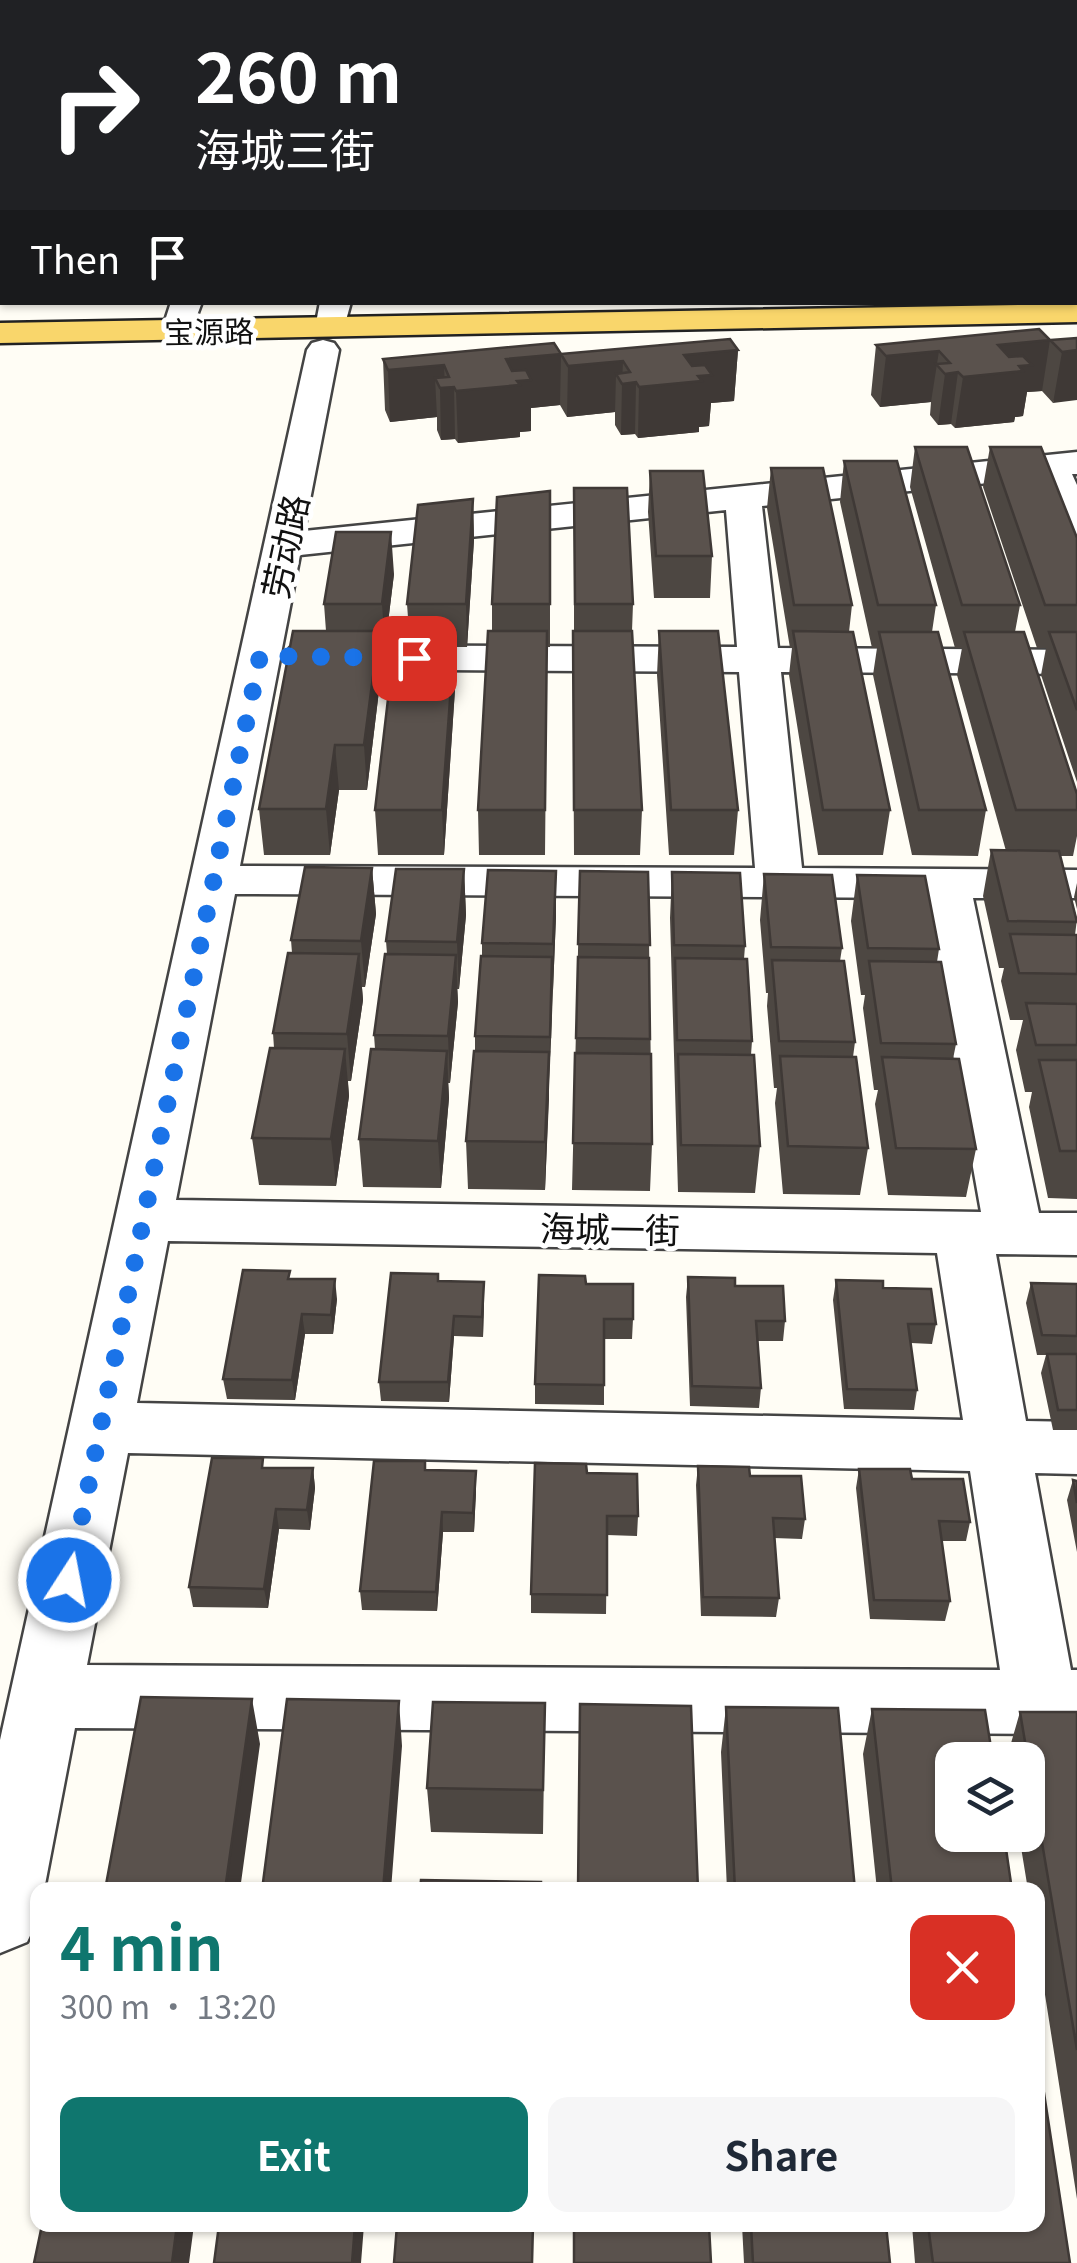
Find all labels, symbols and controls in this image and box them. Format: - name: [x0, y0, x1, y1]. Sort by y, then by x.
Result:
- text: 260 m: [195, 22, 402, 123]
- icon: right: [30, 40, 160, 170]
- text: 海城三街: [195, 115, 375, 180]
- text: Then: [30, 230, 120, 285]
- icon: arrive: [140, 230, 195, 285]
- street label: 宝源路: [164, 307, 254, 353]
- street label: 劳动路: [247, 489, 319, 603]
- pin: [372, 616, 457, 701]
- icon: arrive: [387, 631, 442, 686]
- street label: 海城一街: [540, 1200, 680, 1254]
- position arrow: [17, 1528, 121, 1632]
- map controls: [935, 1742, 1045, 1852]
- button: layers: [935, 1742, 1045, 1852]
- text: 4 min: [60, 1901, 224, 1988]
- button: close: [910, 1915, 1015, 2020]
- text: 300 m · 13:20: [60, 1982, 276, 2028]
- button: Exit: [60, 2097, 528, 2212]
- button: Share: [548, 2097, 1015, 2212]

